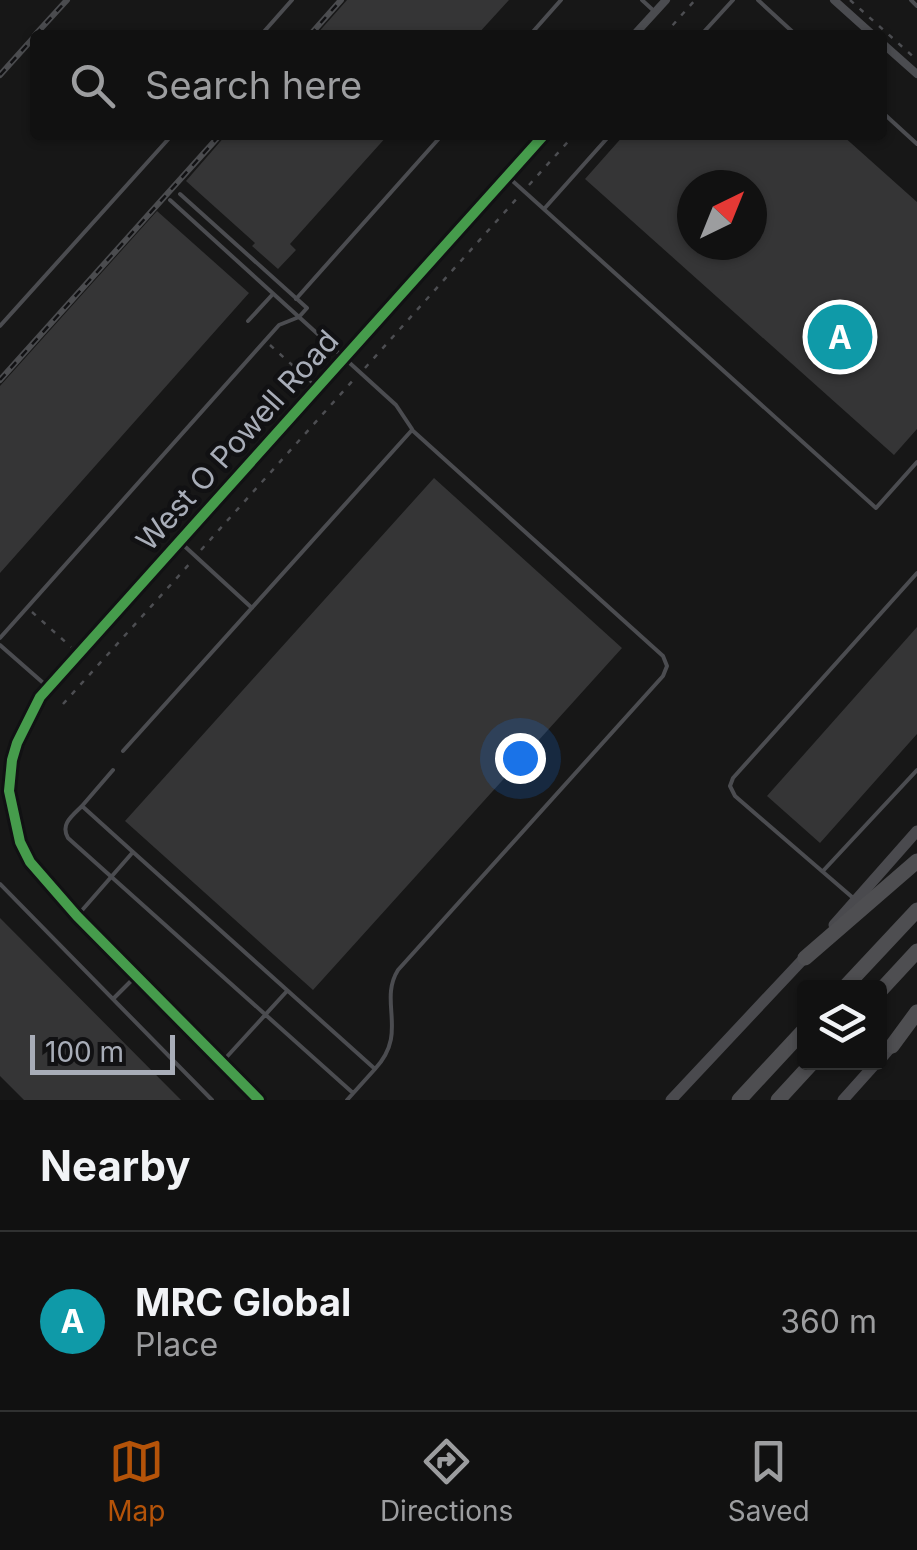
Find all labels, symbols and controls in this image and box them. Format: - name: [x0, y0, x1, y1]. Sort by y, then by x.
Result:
- search box: [30, 30, 887, 140]
- icon: search: [65, 58, 120, 113]
- text: Search here: [145, 62, 362, 108]
- north arrow: [677, 170, 767, 260]
- pin: A: [808, 300, 872, 374]
- street label: West O Powell Road: [129, 322, 345, 558]
- your location: [495, 733, 546, 784]
- map controls: [797, 980, 887, 1070]
- button: layers: [797, 980, 887, 1070]
- scale bar: [30, 1030, 175, 1074]
- text: 100 m: [45, 1035, 124, 1069]
- text: Nearby: [40, 1140, 191, 1191]
- text: MRC Global: [135, 1279, 351, 1325]
- text: A: [61, 1302, 84, 1341]
- text: 360 m: [780, 1302, 877, 1341]
- text: Place: [135, 1325, 218, 1364]
- tab: Map: [107, 1434, 165, 1528]
- tab: Directions: [380, 1434, 513, 1528]
- tab: Saved: [728, 1434, 810, 1528]

